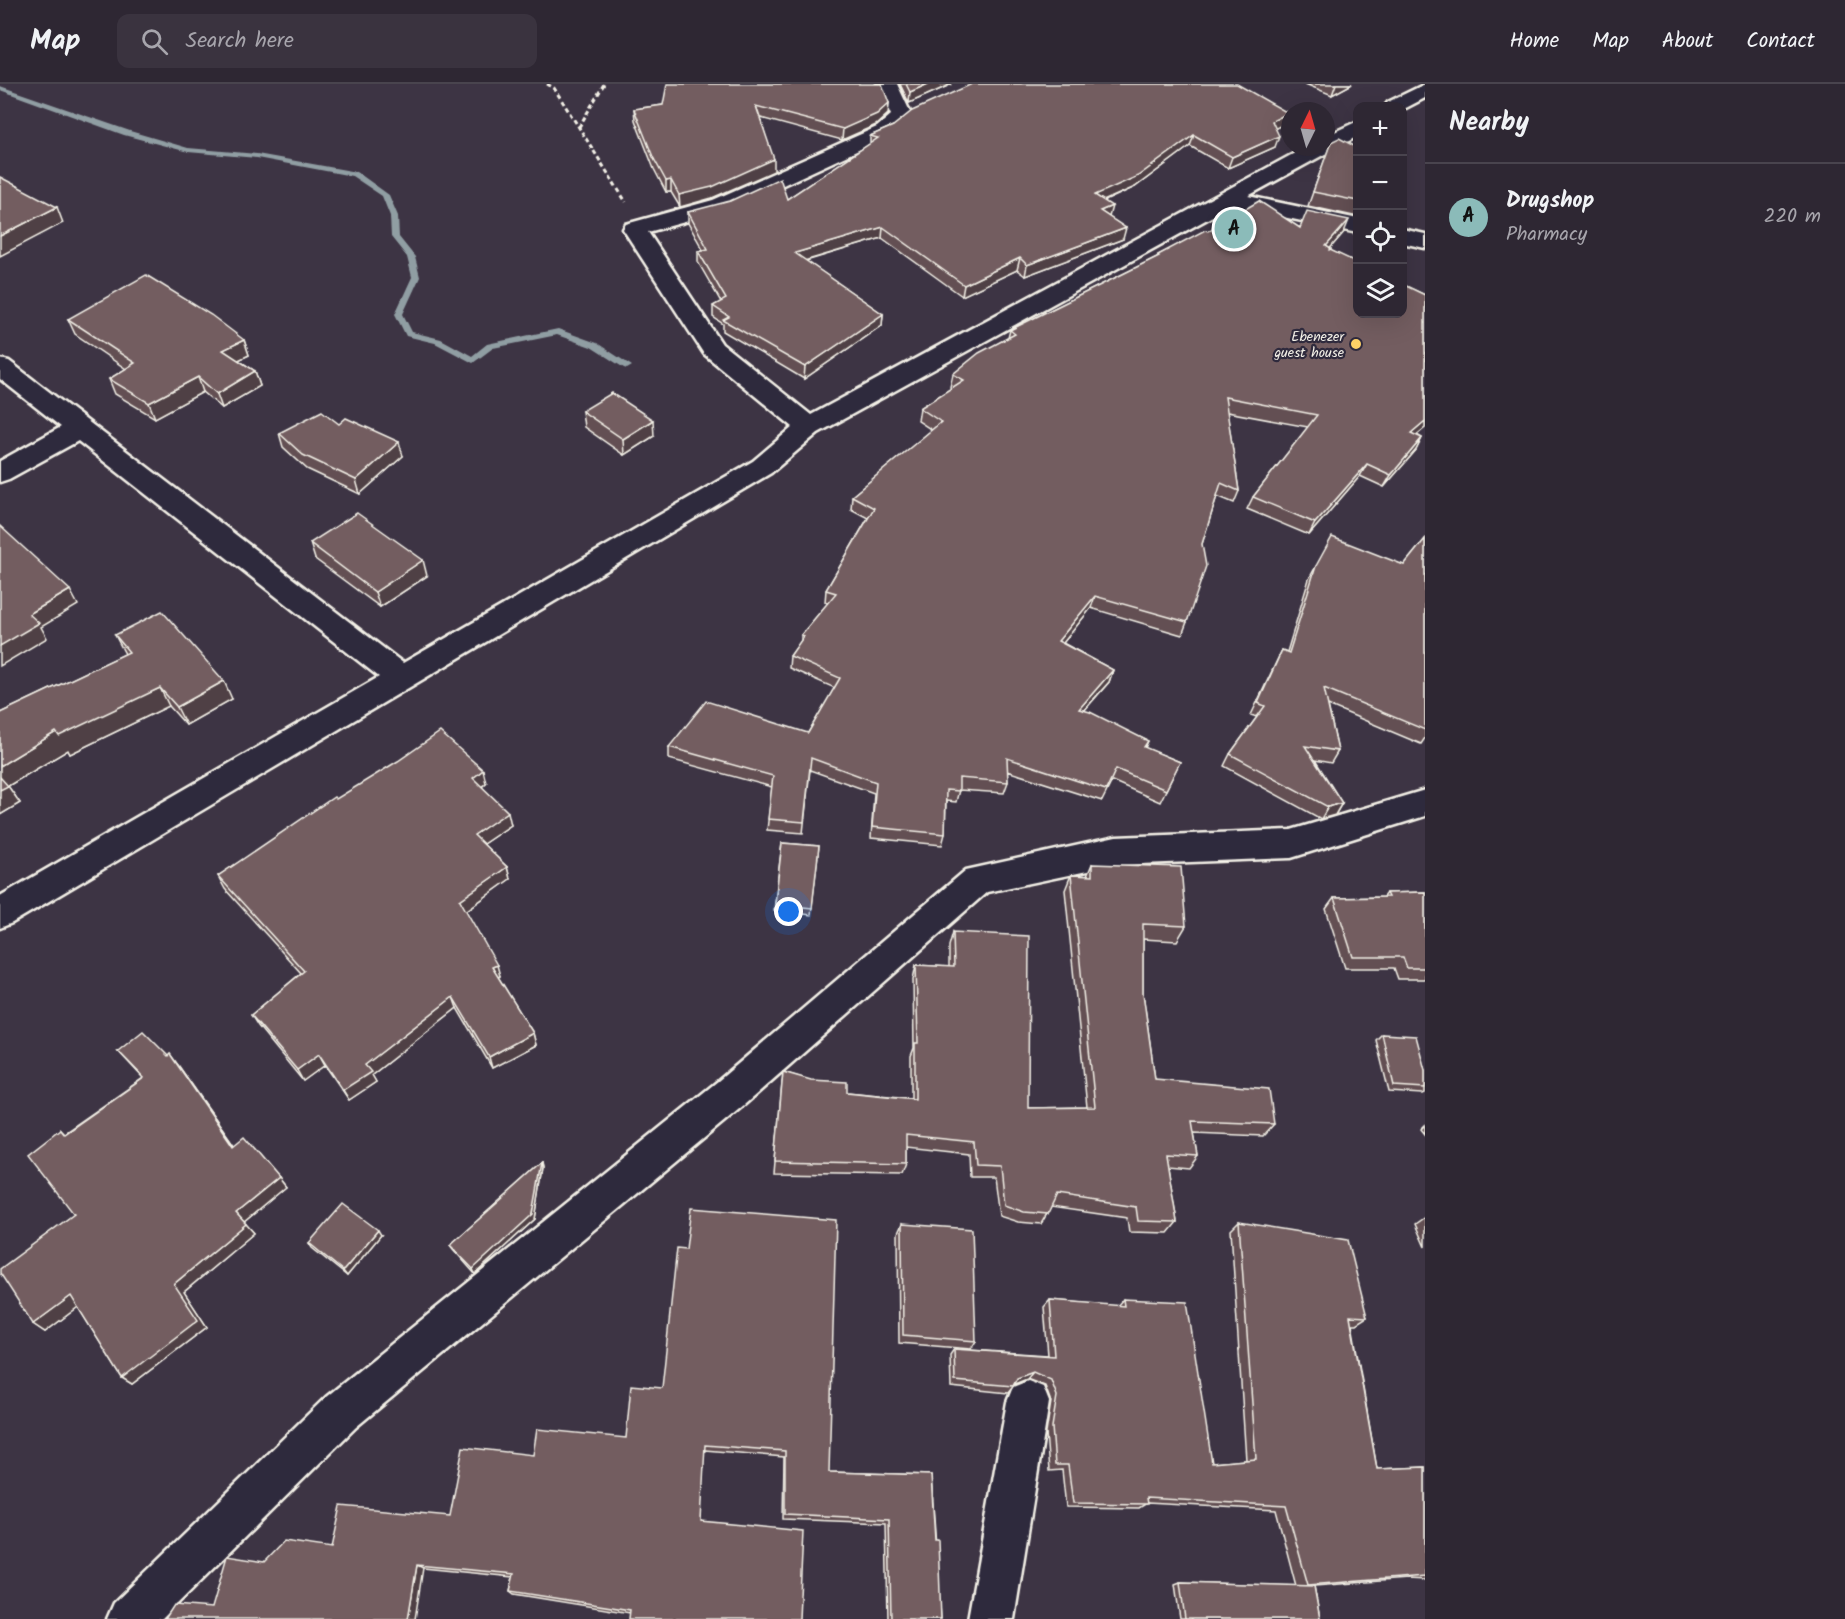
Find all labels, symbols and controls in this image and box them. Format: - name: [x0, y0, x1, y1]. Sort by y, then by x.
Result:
- search box: [117, 14, 537, 68]
- text: Map: [30, 19, 81, 64]
- text: Search here: [186, 24, 294, 59]
- icon: search: [138, 25, 171, 58]
- text: Home: [1510, 25, 1559, 58]
- text: Map: [1592, 25, 1629, 58]
- text: About: [1662, 25, 1713, 58]
- text: Contact: [1746, 25, 1815, 58]
- north arrow: [1281, 102, 1335, 156]
- map controls: [1353, 102, 1407, 318]
- button: +: [1353, 102, 1407, 156]
- text: Nearby: [1449, 102, 1529, 144]
- button: −: [1353, 156, 1407, 210]
- text: Drugshop: [1506, 184, 1594, 219]
- text: A: [1462, 201, 1475, 233]
- text: 220 m: [1764, 201, 1821, 233]
- pin: A: [1214, 206, 1254, 252]
- button: locate: [1353, 210, 1407, 264]
- text: Pharmacy: [1506, 219, 1587, 251]
- button: layers: [1353, 264, 1407, 318]
- place label: Ebenezer guest house: [1273, 326, 1345, 364]
- marker: Ebenezer guest house: [1349, 337, 1363, 351]
- your location: [774, 897, 803, 926]

